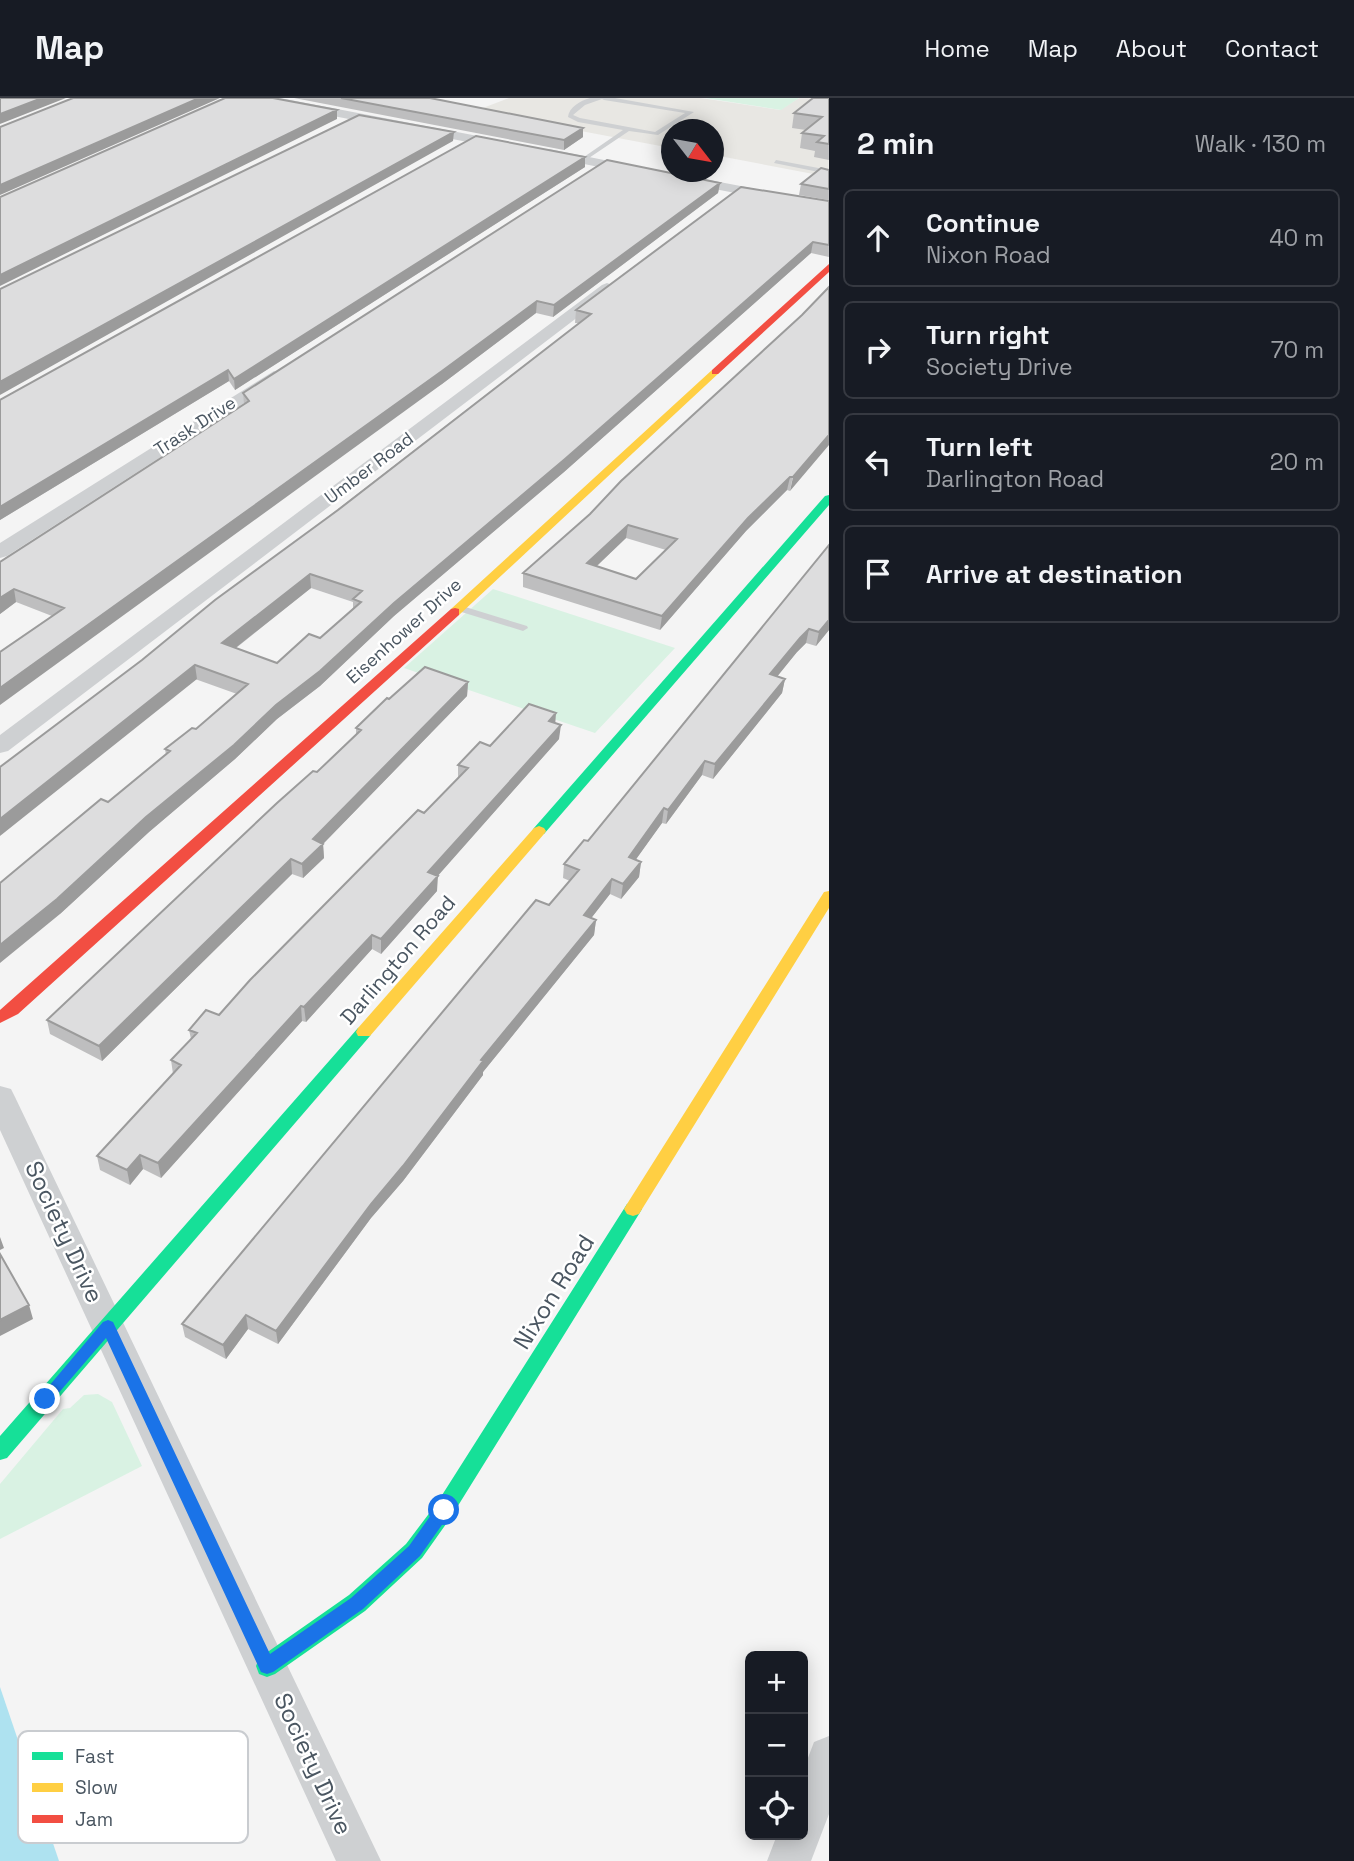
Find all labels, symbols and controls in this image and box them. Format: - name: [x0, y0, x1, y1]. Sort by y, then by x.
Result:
- text: Map: [35, 27, 104, 69]
- text: Home: [924, 33, 990, 64]
- text: Map: [1028, 33, 1078, 64]
- text: About: [1116, 33, 1187, 64]
- text: Contact: [1225, 33, 1319, 64]
- north arrow: [661, 119, 724, 182]
- text: 2 min: [857, 124, 935, 163]
- text: Walk · 130 m: [1195, 129, 1326, 159]
- text: Continue: [926, 206, 1040, 240]
- icon: ahead: [859, 219, 897, 257]
- text: 40 m: [1269, 223, 1324, 253]
- text: Nixon Road: [926, 240, 1050, 270]
- text: Turn right: [926, 318, 1050, 352]
- icon: right: [859, 331, 897, 369]
- text: 70 m: [1271, 335, 1324, 365]
- text: Society Drive: [926, 352, 1073, 382]
- street label: Trask Drive: [150, 391, 240, 461]
- street label: Umber Road: [320, 427, 418, 508]
- text: Turn left: [926, 430, 1033, 464]
- icon: left: [859, 443, 897, 481]
- text: 20 m: [1270, 447, 1324, 477]
- text: Darlington Road: [926, 464, 1104, 494]
- icon: arrive: [859, 555, 897, 593]
- text: Arrive at destination: [926, 557, 1183, 591]
- street label: Eisenhower Drive: [341, 573, 466, 688]
- street label: Darlington Road: [334, 889, 461, 1030]
- street label: Society Drive: [18, 1156, 111, 1308]
- street label: Nixon Road: [506, 1228, 601, 1355]
- route end: [29, 1383, 60, 1414]
- route start: [428, 1494, 459, 1525]
- map controls: [745, 1651, 808, 1840]
- button: +: [745, 1651, 808, 1714]
- street label: Society Drive: [267, 1688, 360, 1840]
- button: −: [745, 1714, 808, 1777]
- legend: [18, 1731, 248, 1843]
- text: Fast: [75, 1744, 115, 1769]
- text: Slow: [75, 1775, 118, 1800]
- button: locate: [745, 1777, 808, 1840]
- text: Jam: [75, 1807, 113, 1832]

